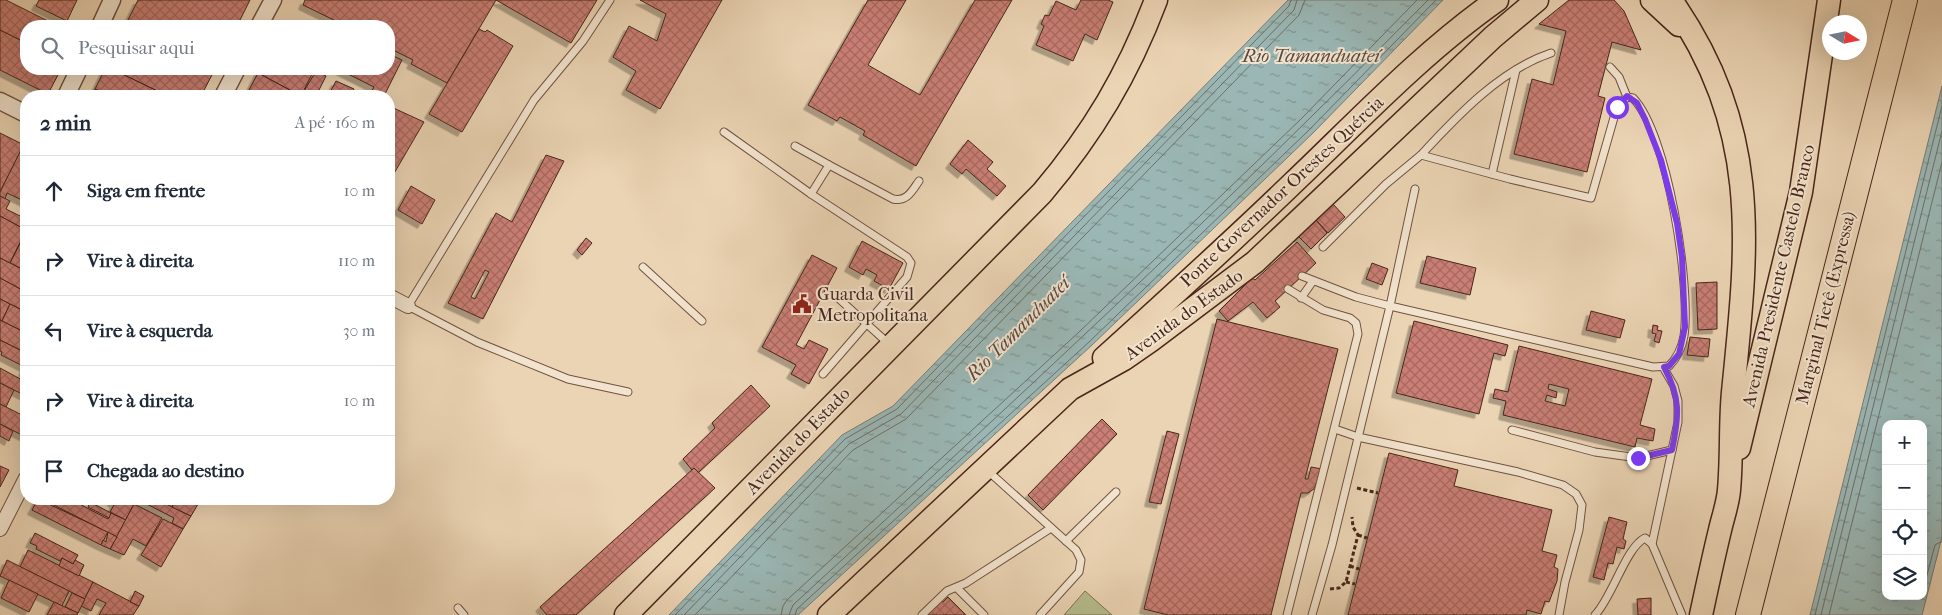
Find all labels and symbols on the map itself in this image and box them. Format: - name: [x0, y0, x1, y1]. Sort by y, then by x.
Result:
- north arrow: [1822, 15, 1867, 60]
- water label: Rio Tamanduateí: [1240, 45, 1383, 67]
- street label: Ponte Governador Orestes Quércia: [1176, 92, 1388, 292]
- route start: [1606, 96, 1629, 119]
- street label: Avenida Presidente Castelo Branco: [1738, 143, 1819, 410]
- street label: Marginal Tietê (Expressa): [1792, 209, 1860, 407]
- street label: Avenida do Estado: [1120, 265, 1247, 365]
- water label: Rio Tamanduateí: [960, 270, 1077, 387]
- place label: Guarda Civil Metropolitana: [817, 284, 928, 326]
- public building icon: Guarda Civil Metropolitana: [791, 293, 813, 315]
- street label: Avenida do Estado: [741, 383, 854, 500]
- route end: [1627, 447, 1650, 470]

